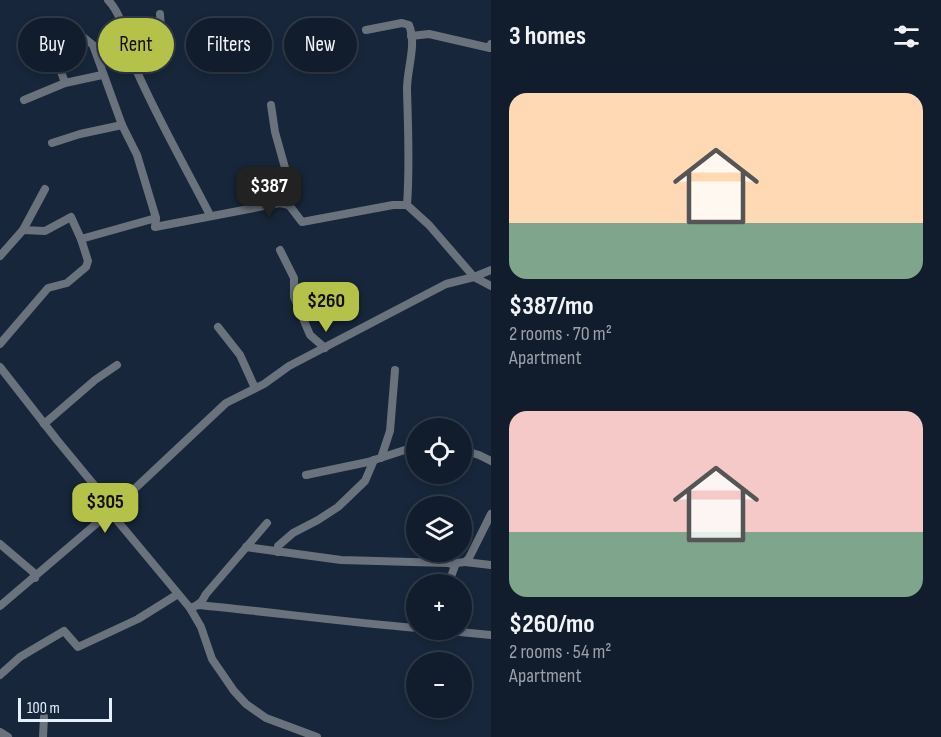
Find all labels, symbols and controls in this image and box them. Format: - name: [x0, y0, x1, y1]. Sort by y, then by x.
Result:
- chip: Buy: [18, 18, 86, 72]
- chip: Rent: [98, 18, 174, 72]
- chip: Filters: [186, 18, 272, 72]
- chip: New: [284, 18, 357, 72]
- icon: filters: [890, 20, 923, 53]
- text: 3 homes: [509, 21, 586, 52]
- icon: home: [662, 132, 770, 240]
- pin: $387: [233, 167, 305, 218]
- text: $387: [250, 174, 288, 198]
- pin: $260: [290, 282, 362, 333]
- text: $260: [307, 289, 345, 313]
- text: $387/mo: [509, 291, 594, 322]
- text: 2 rooms · 70 m²: [509, 322, 612, 346]
- text: Apartment: [509, 346, 582, 370]
- map controls: [406, 418, 472, 718]
- button: locate: [406, 418, 472, 484]
- icon: home: [662, 450, 770, 558]
- pin: $305: [69, 483, 141, 534]
- text: $305: [86, 490, 124, 514]
- button: layers: [406, 496, 472, 562]
- button: +: [406, 574, 472, 640]
- text: $260/mo: [509, 609, 595, 640]
- text: 2 rooms · 54 m²: [509, 640, 611, 664]
- button: −: [406, 652, 472, 718]
- text: Apartment: [509, 664, 582, 688]
- scale bar: [18, 695, 112, 722]
- text: 100 m: [27, 699, 60, 718]

